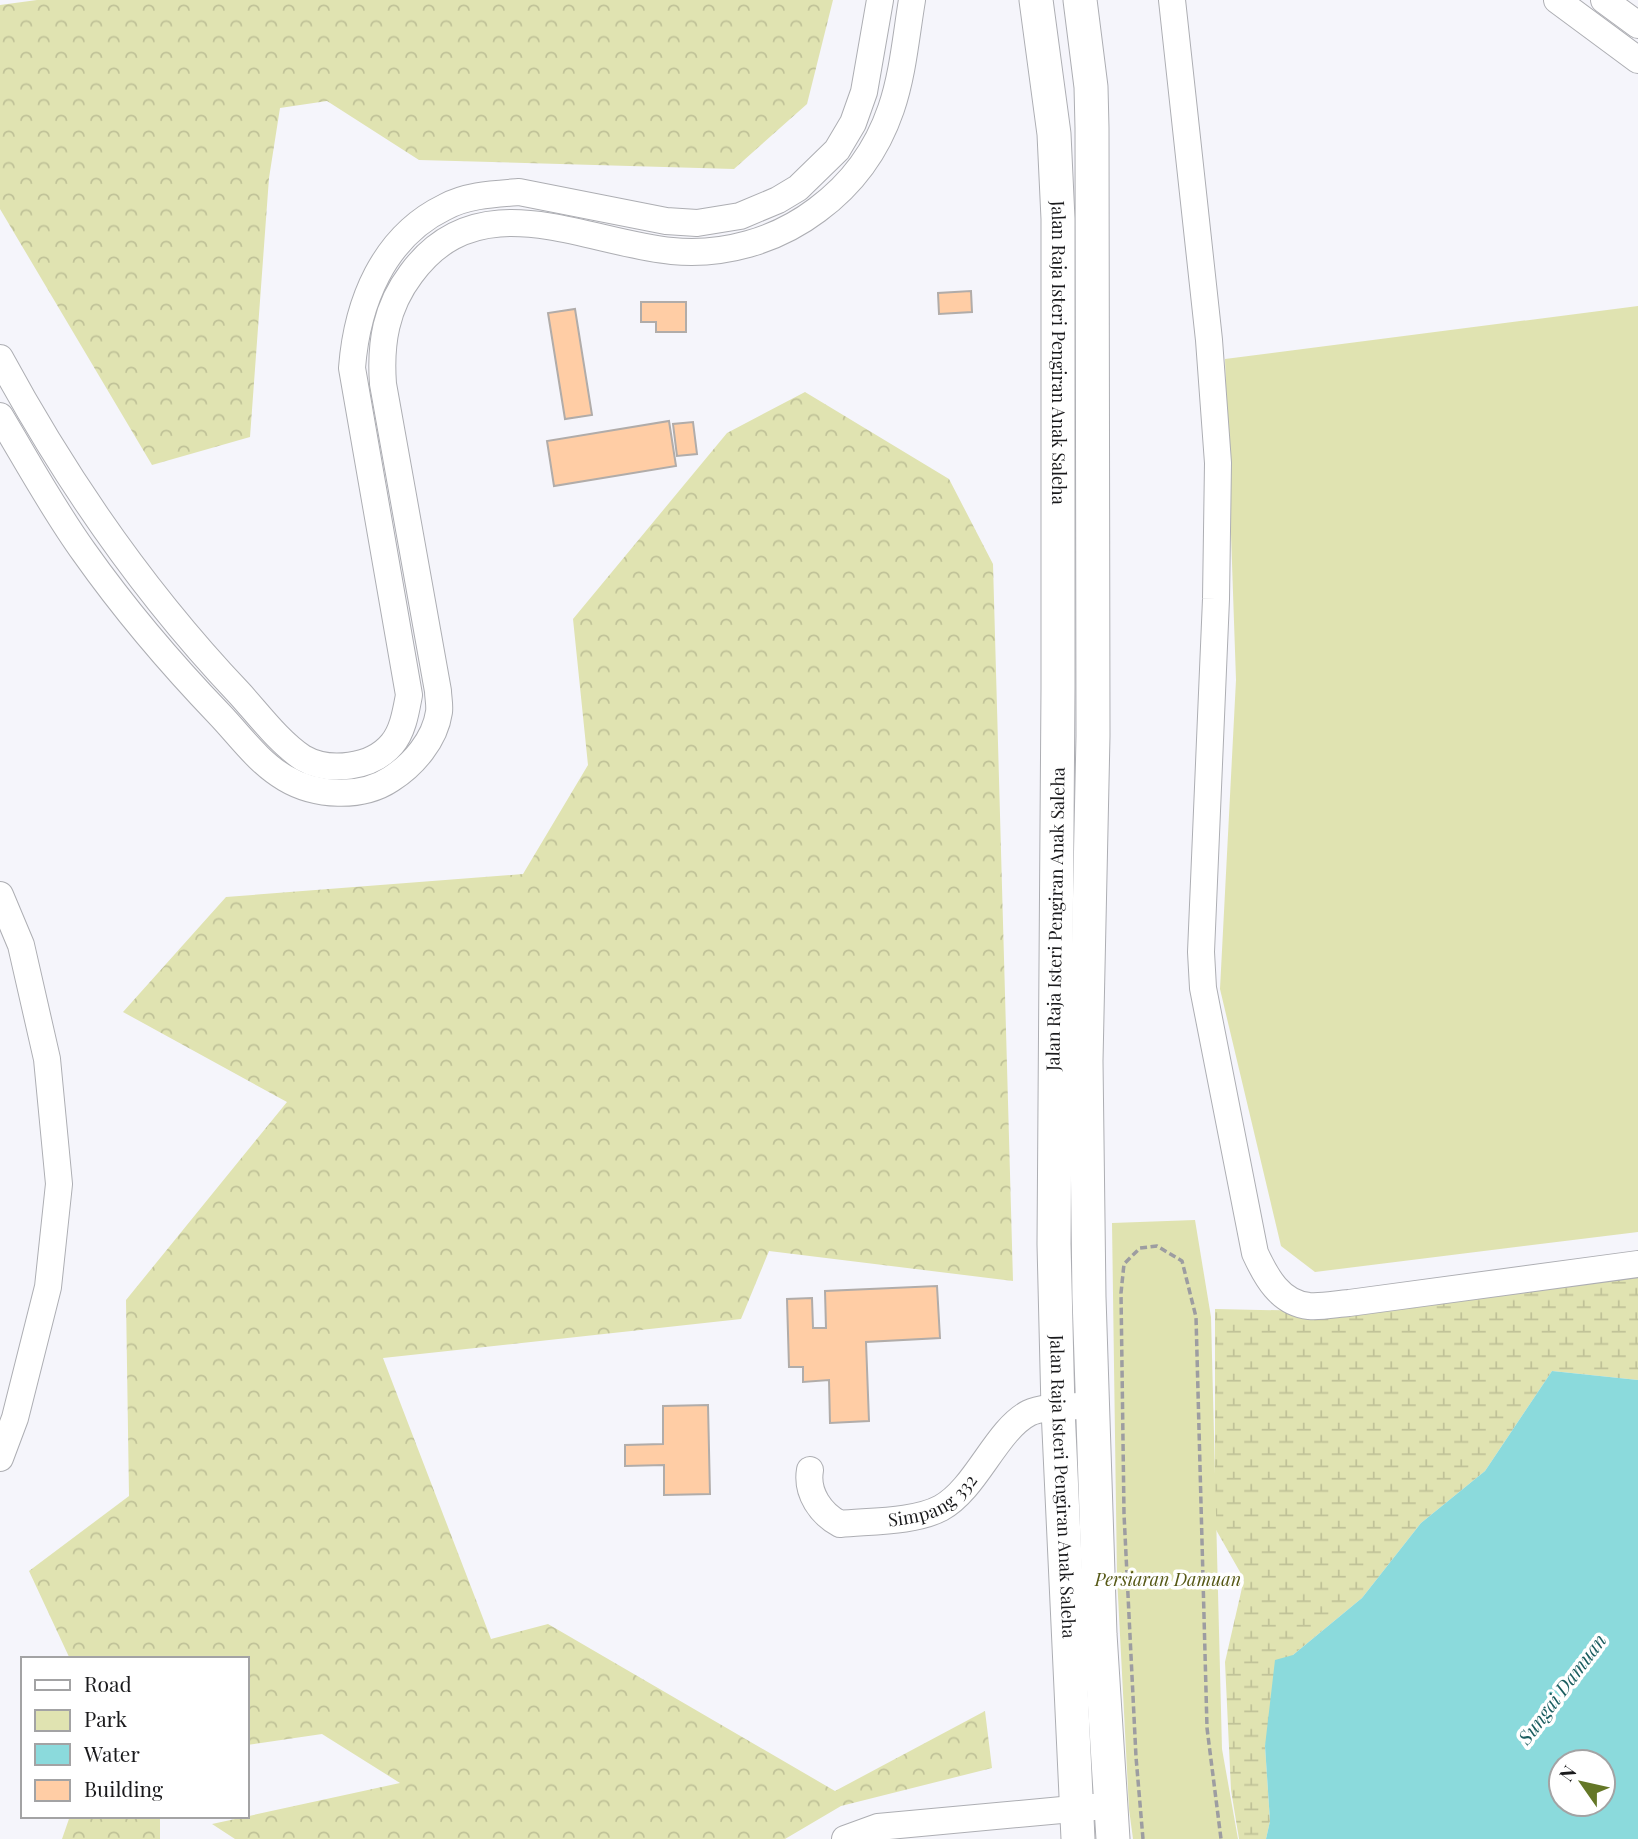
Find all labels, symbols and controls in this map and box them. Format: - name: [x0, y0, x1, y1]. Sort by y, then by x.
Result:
- street label: Jalan Raja Isteri Pengiran Anak Saleha: [1046, 199, 1071, 505]
- street label: Jalan Raja Isteri Pengiran Anak Saleha: [1040, 767, 1070, 1072]
- street label: Jalan Raja Isteri Pengiran Anak Saleha: [1045, 1333, 1082, 1639]
- street label: Simpang 332: [887, 1469, 982, 1531]
- park label: Persiaran Damuan: [1094, 1567, 1241, 1591]
- water label: Sungai Damuan: [1510, 1628, 1611, 1750]
- legend: [21, 1657, 248, 1818]
- text: Road: [84, 1669, 132, 1697]
- text: Park: [84, 1704, 128, 1732]
- text: Water: [83, 1739, 140, 1767]
- north arrow: [1547, 1748, 1617, 1818]
- text: N: [1552, 1760, 1582, 1786]
- text: Building: [84, 1774, 163, 1802]

